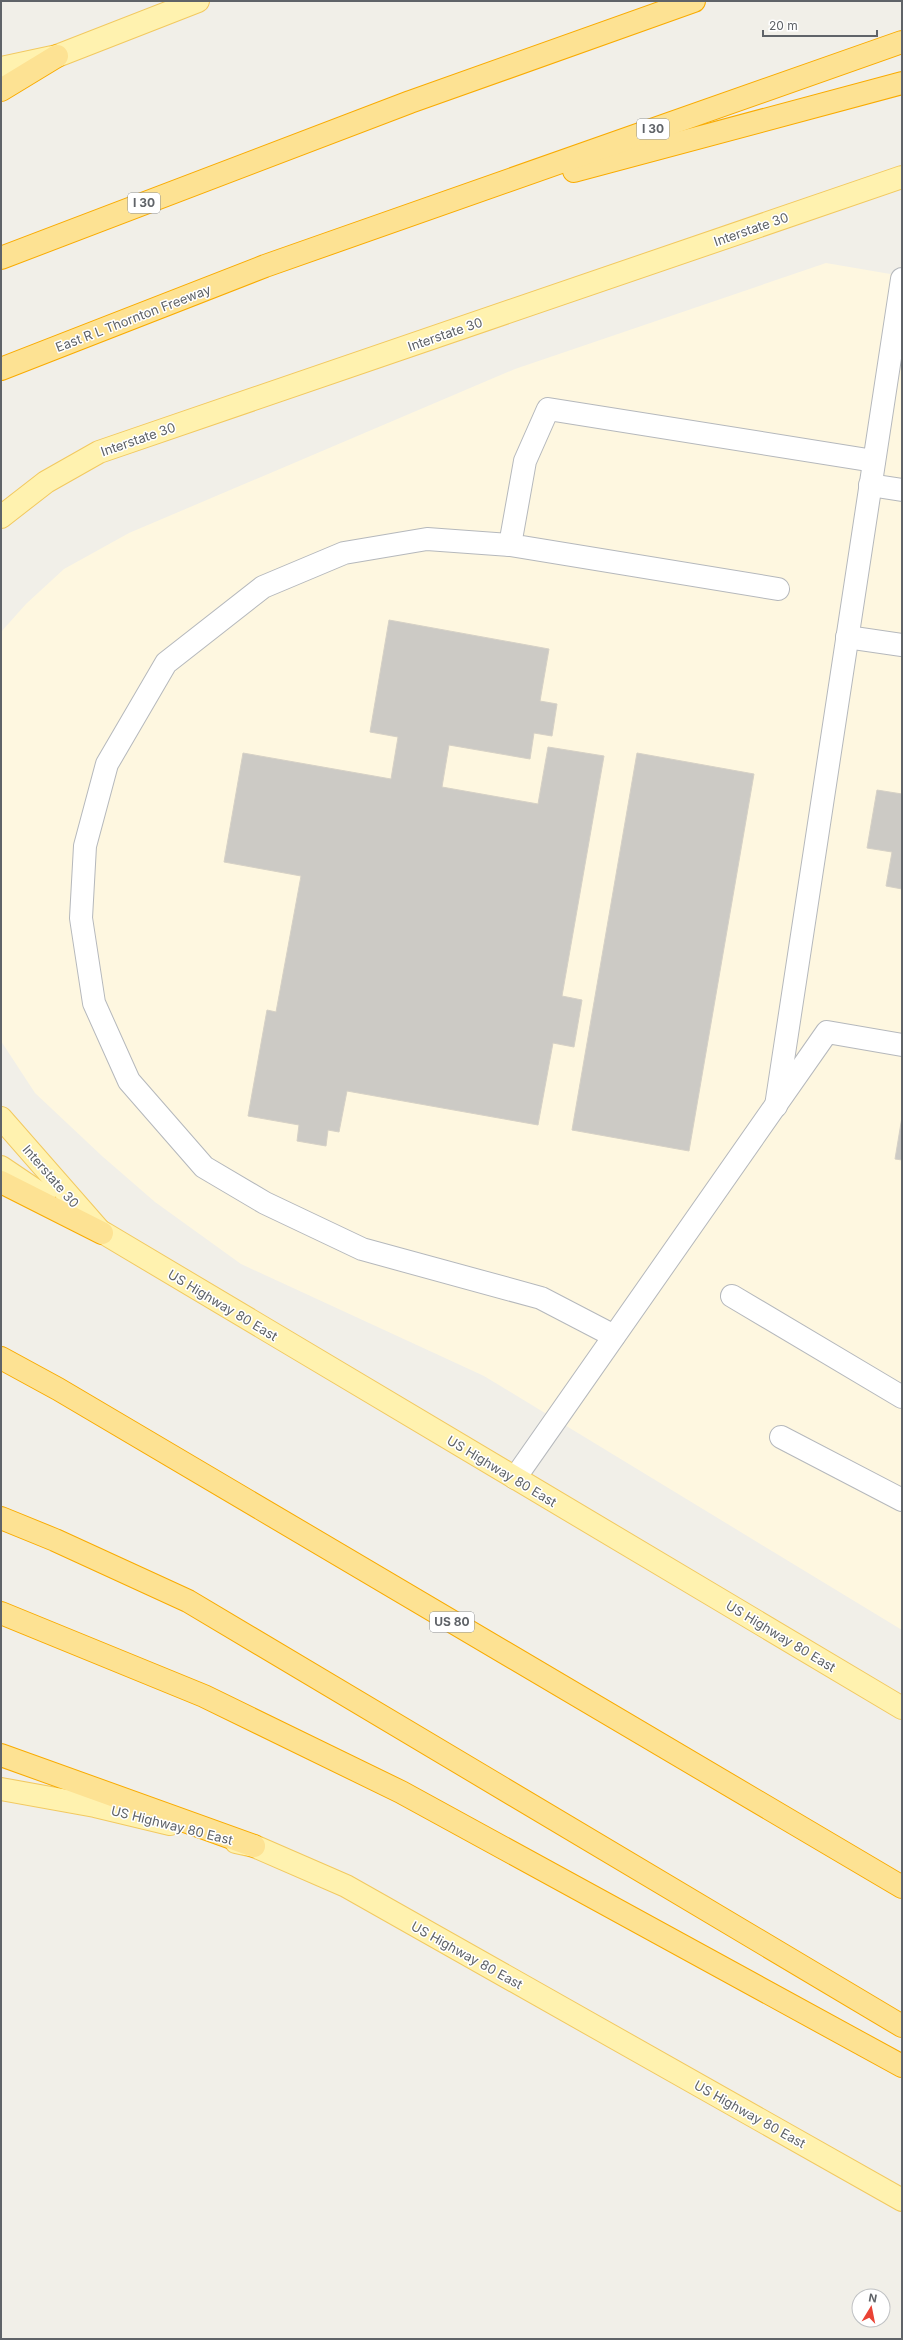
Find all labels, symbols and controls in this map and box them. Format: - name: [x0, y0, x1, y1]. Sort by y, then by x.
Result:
- scale bar: [763, 12, 877, 38]
- text: 20 m: [769, 18, 798, 33]
- road number: I 30: [637, 119, 669, 139]
- road number: I 30: [128, 193, 160, 213]
- street label: Interstate 30: [712, 209, 790, 249]
- street label: East R L Thornton Freeway: [53, 281, 213, 355]
- street label: Interstate 30: [406, 314, 484, 354]
- street label: Interstate 30: [99, 419, 177, 459]
- street label: Interstate 30: [19, 1141, 83, 1211]
- street label: US Highway 80 East: [165, 1266, 281, 1344]
- street label: US Highway 80 East: [444, 1432, 560, 1510]
- street label: US Highway 80 East: [723, 1597, 839, 1675]
- road number: US 80: [430, 1612, 474, 1632]
- street label: US Highway 80 East: [109, 1802, 235, 1848]
- street label: US Highway 80 East: [408, 1918, 526, 1992]
- street label: US Highway 80 East: [691, 2077, 809, 2151]
- north arrow: [851, 2288, 891, 2328]
- text: N: [867, 2291, 878, 2306]

